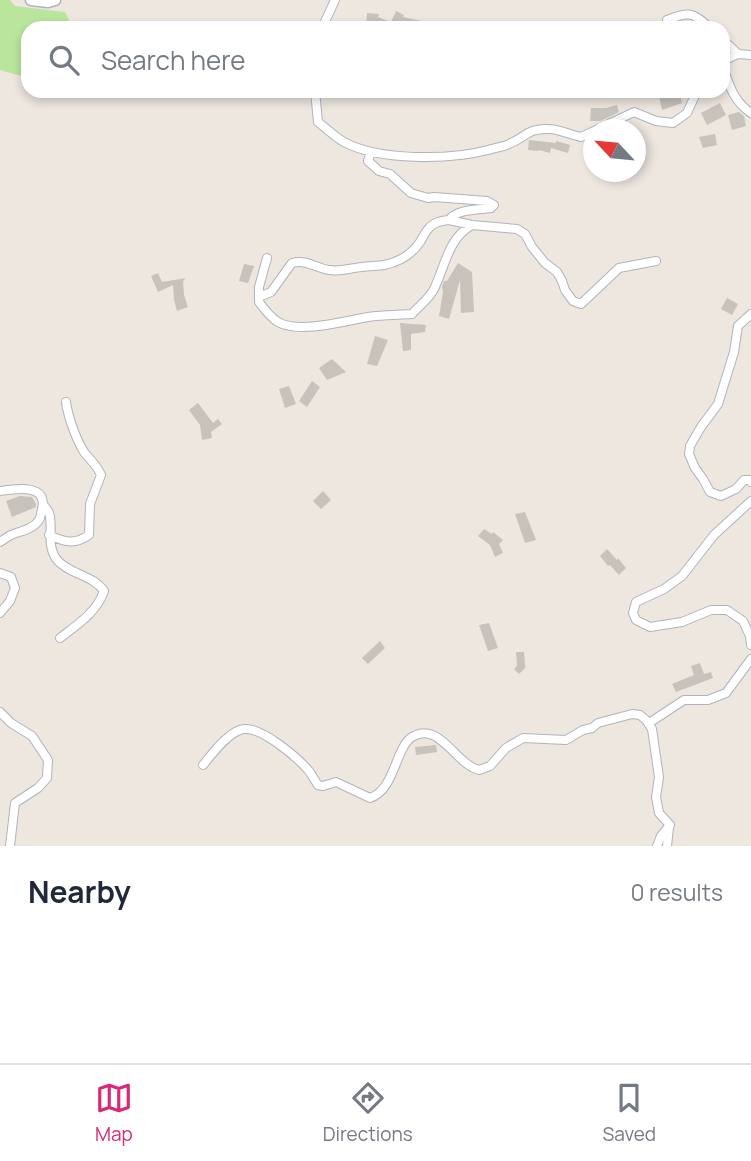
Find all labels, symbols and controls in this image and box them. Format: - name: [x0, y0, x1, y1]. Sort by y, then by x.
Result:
- search box: [21, 21, 730, 98]
- icon: search: [45, 41, 83, 79]
- text: Search here: [101, 42, 246, 78]
- north arrow: [583, 119, 646, 182]
- text: Nearby: [28, 871, 131, 912]
- text: 0 results: [630, 876, 723, 908]
- tab: Map: [95, 1079, 133, 1147]
- tab: Directions: [323, 1079, 413, 1147]
- tab: Saved: [603, 1079, 656, 1147]

